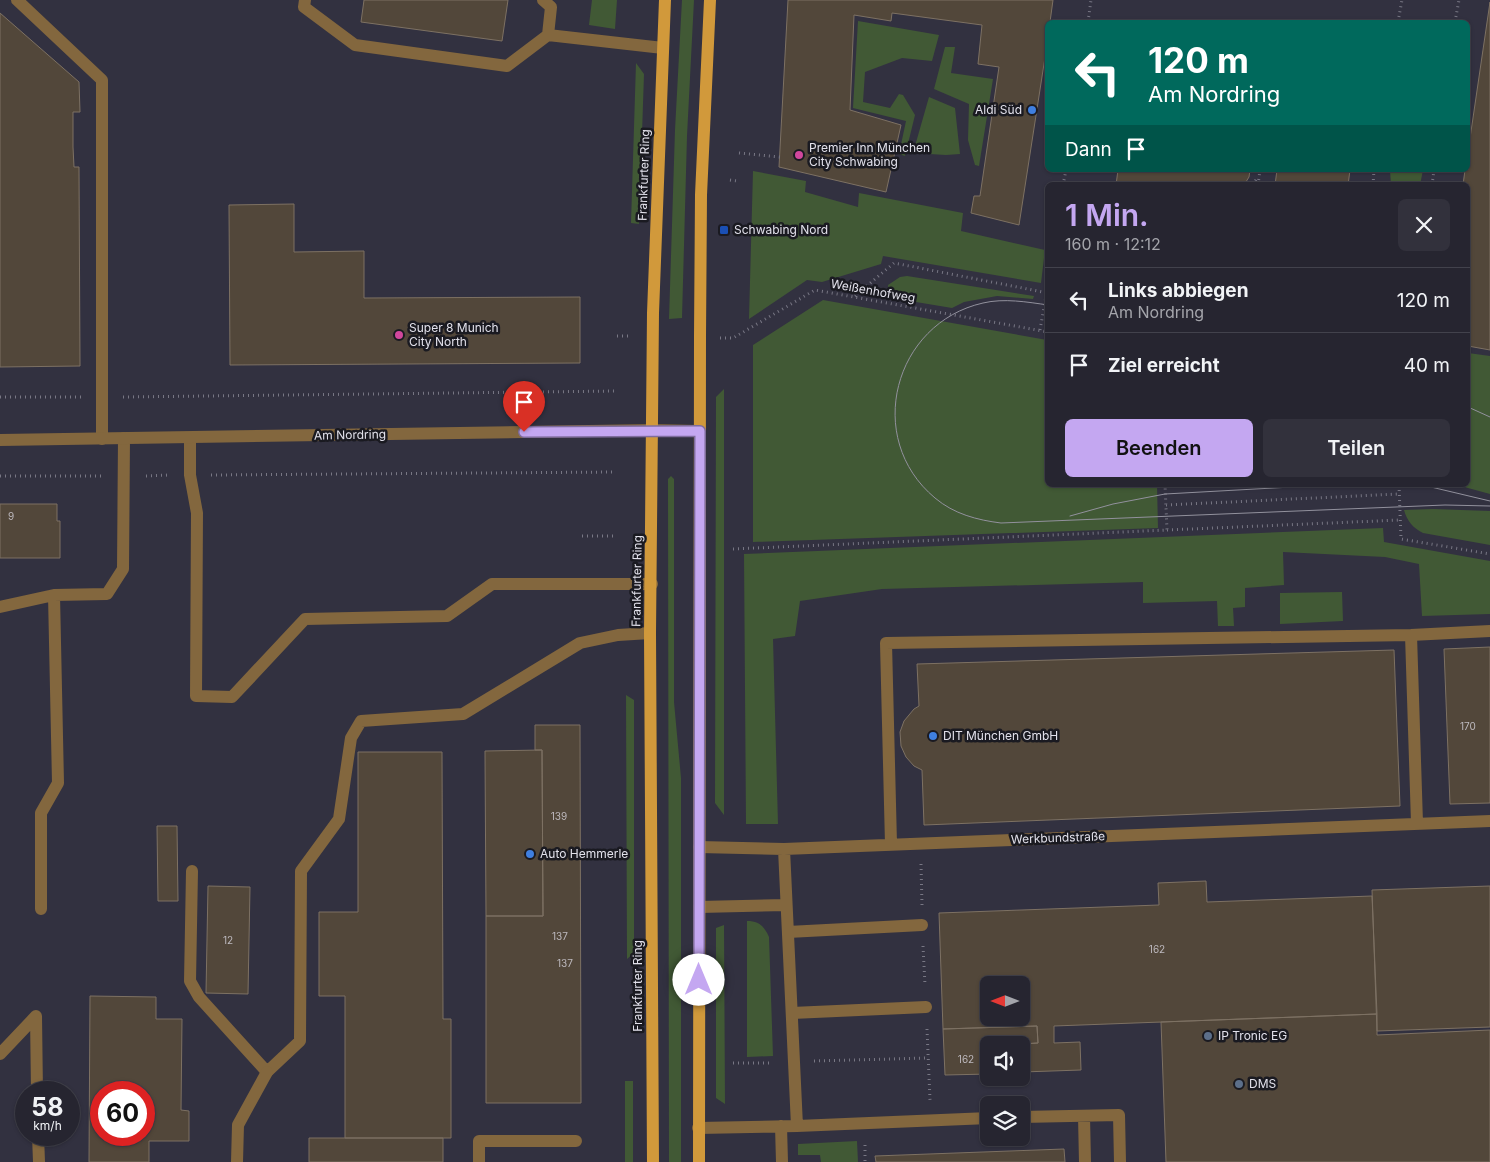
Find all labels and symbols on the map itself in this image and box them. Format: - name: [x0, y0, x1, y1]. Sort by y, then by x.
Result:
- place label: Aldi Süd: [975, 102, 1022, 117]
- marker: Aldi Süd: [1026, 104, 1038, 116]
- street label: Frankfurter Ring: [634, 129, 653, 221]
- place label: Premier Inn München City Schwabing: [809, 140, 930, 169]
- marker: Premier Inn München City Schwabing: [793, 149, 805, 161]
- place label: Schwabing Nord: [734, 222, 828, 237]
- marker: Schwabing Nord: [718, 224, 730, 236]
- street label: Weißenhofweg: [830, 276, 916, 305]
- place label: Super 8 Munich City North: [409, 320, 499, 349]
- marker: Super 8 Munich City North: [393, 329, 405, 341]
- pin: [503, 381, 545, 432]
- street label: Am Nordring: [314, 426, 386, 443]
- house number: 9: [8, 510, 14, 522]
- street label: Frankfurter Ring: [628, 535, 645, 627]
- house number: 170: [1460, 720, 1476, 732]
- place label: DIT München GmbH: [943, 728, 1058, 743]
- marker: DIT München GmbH: [927, 730, 939, 742]
- house number: 139: [551, 810, 567, 822]
- street label: Werkbundstraße: [1011, 828, 1105, 847]
- place label: Auto Hemmerle: [540, 846, 628, 861]
- marker: Auto Hemmerle: [524, 848, 536, 860]
- house number: 137: [552, 930, 568, 942]
- house number: 12: [223, 934, 233, 946]
- street label: Frankfurter Ring: [630, 940, 645, 1032]
- house number: 162: [1149, 943, 1165, 955]
- position arrow: [672, 953, 724, 1005]
- house number: 137: [557, 957, 573, 969]
- north arrow: [980, 976, 1030, 1026]
- place label: IP Tronic EG: [1218, 1028, 1287, 1043]
- marker: IP Tronic EG: [1202, 1030, 1214, 1042]
- house number: 162: [958, 1053, 974, 1065]
- place label: DMS: [1249, 1076, 1277, 1091]
- marker: DMS: [1233, 1078, 1245, 1090]
- speed limit sign: 60: [90, 1081, 155, 1146]

